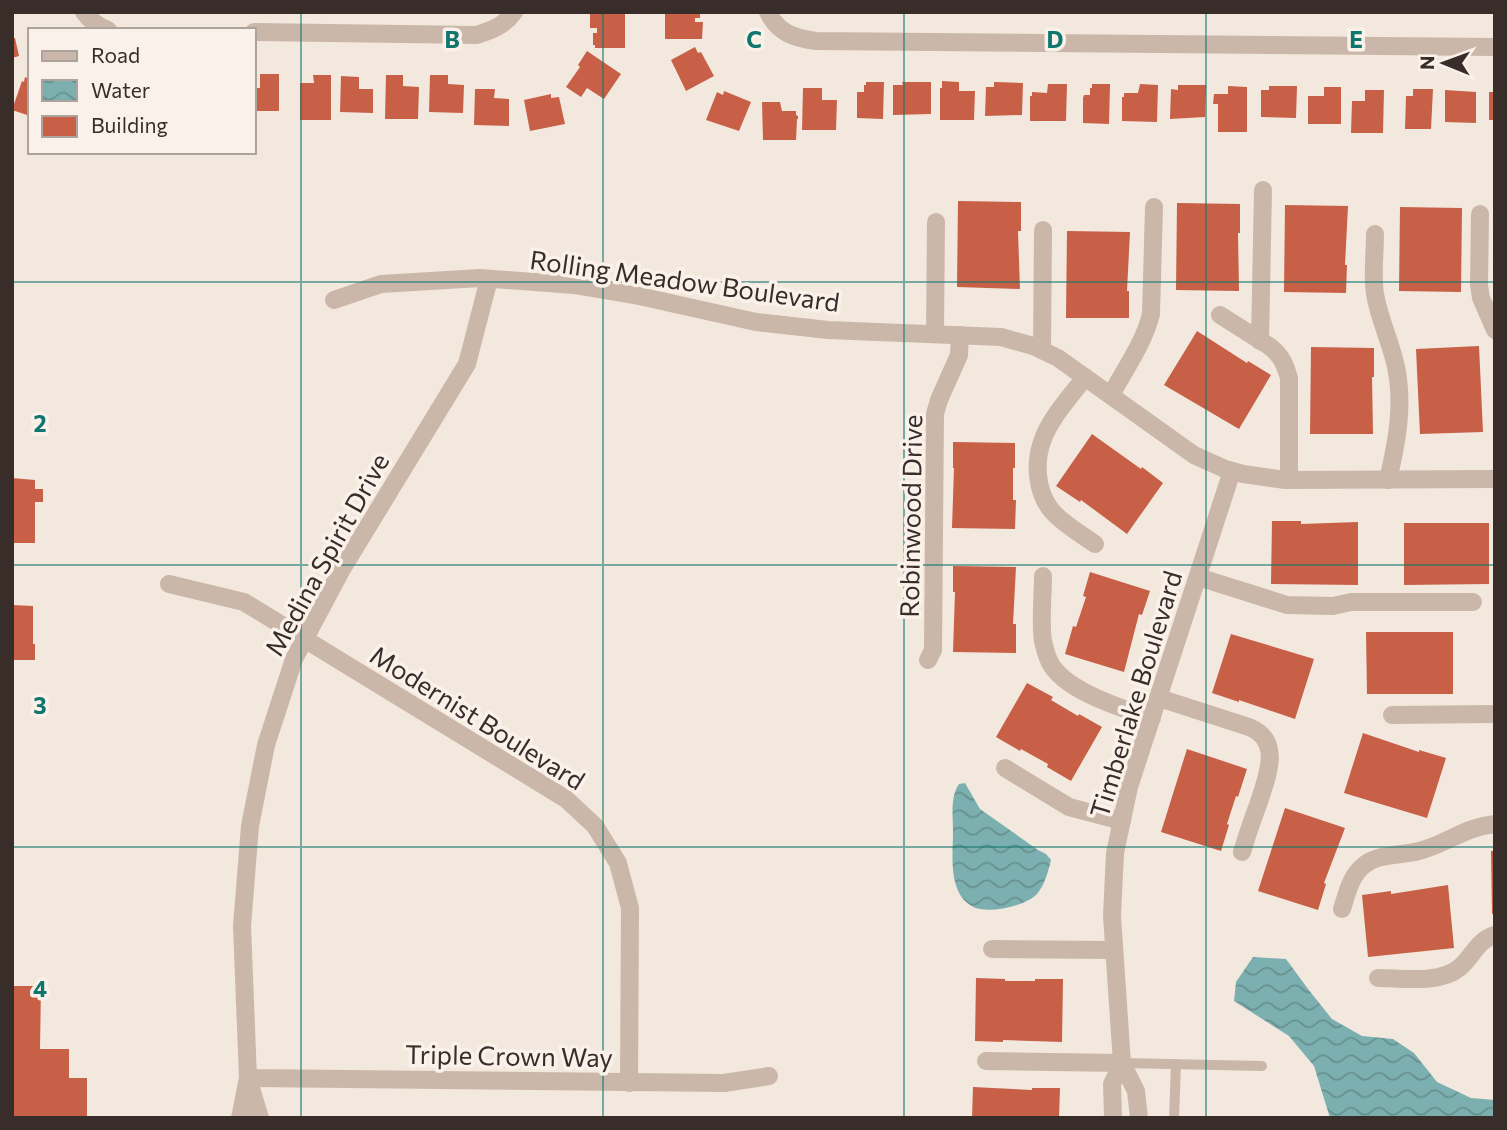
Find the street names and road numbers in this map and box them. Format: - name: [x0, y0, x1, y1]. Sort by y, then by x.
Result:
- street label: Rolling Meadow Boulevard: [528, 243, 842, 317]
- street label: Robinwood Drive: [893, 414, 927, 618]
- street label: Medina Spirit Drive: [258, 447, 394, 661]
- street label: Timberlake Boulevard: [1083, 567, 1187, 821]
- street label: Modernist Boulevard: [365, 638, 591, 796]
- street label: Triple Crown Way: [405, 1038, 613, 1072]

